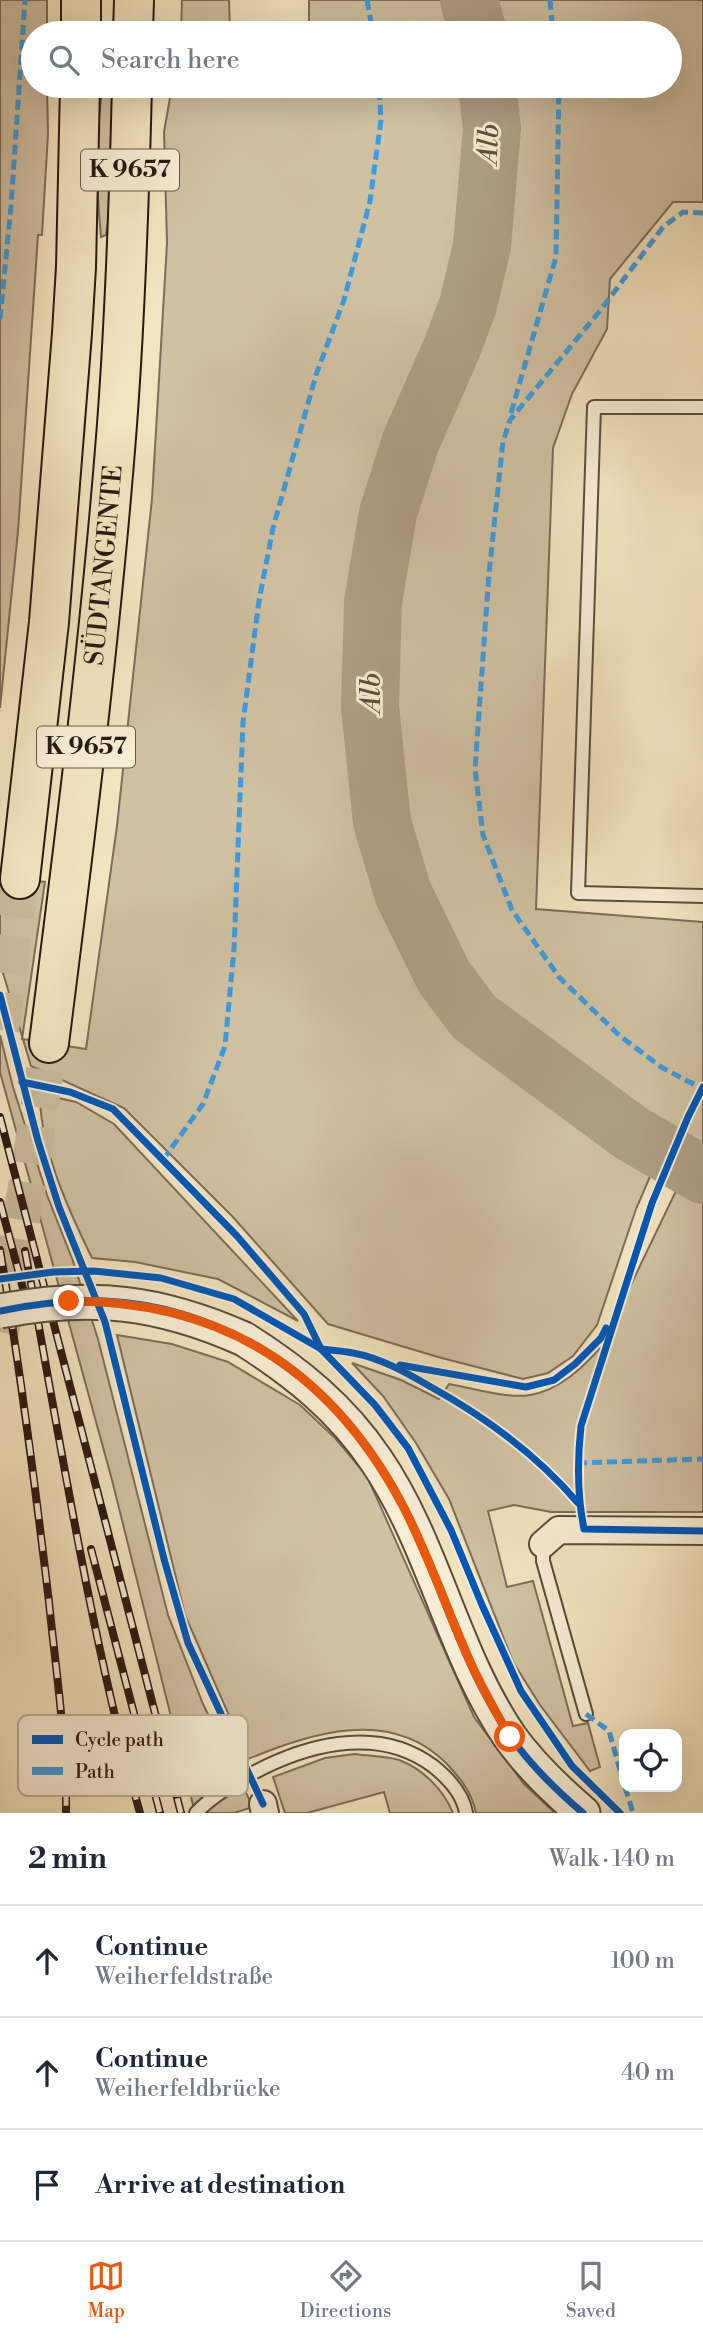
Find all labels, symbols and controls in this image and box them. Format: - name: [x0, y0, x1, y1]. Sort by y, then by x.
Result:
- search box: [21, 21, 682, 98]
- icon: search: [45, 41, 83, 79]
- text: Search here: [101, 44, 240, 76]
- water label: Alb: [471, 123, 507, 168]
- road number: K 9657: [81, 150, 179, 190]
- street label: SÜDTANGENTE: [79, 464, 130, 667]
- water label: Alb: [354, 673, 389, 716]
- road number: K 9657: [37, 726, 135, 768]
- route end: [53, 1285, 84, 1316]
- legend: [18, 1715, 248, 1796]
- route start: [494, 1721, 525, 1752]
- text: Cycle path: [75, 1728, 164, 1752]
- map controls: [619, 1729, 682, 1792]
- button: locate: [619, 1729, 682, 1792]
- text: Path: [75, 1760, 115, 1784]
- text: 2 min: [28, 1840, 107, 1878]
- text: Walk · 140 m: [549, 1845, 675, 1873]
- text: Continue: [95, 1931, 208, 1963]
- icon: ahead: [28, 1942, 66, 1980]
- text: 100 m: [610, 1947, 675, 1975]
- text: Weiherfeldstraße: [95, 1963, 273, 1991]
- text: Continue: [95, 2043, 208, 2075]
- icon: ahead: [28, 2054, 66, 2092]
- text: 40 m: [621, 2059, 675, 2087]
- text: Weiherfeldbrücke: [95, 2075, 281, 2103]
- icon: arrive: [28, 2166, 66, 2204]
- text: Arrive at destination: [95, 2169, 345, 2201]
- tab: Map: [87, 2257, 125, 2323]
- tab: Directions: [300, 2257, 391, 2323]
- tab: Saved: [566, 2257, 616, 2323]

